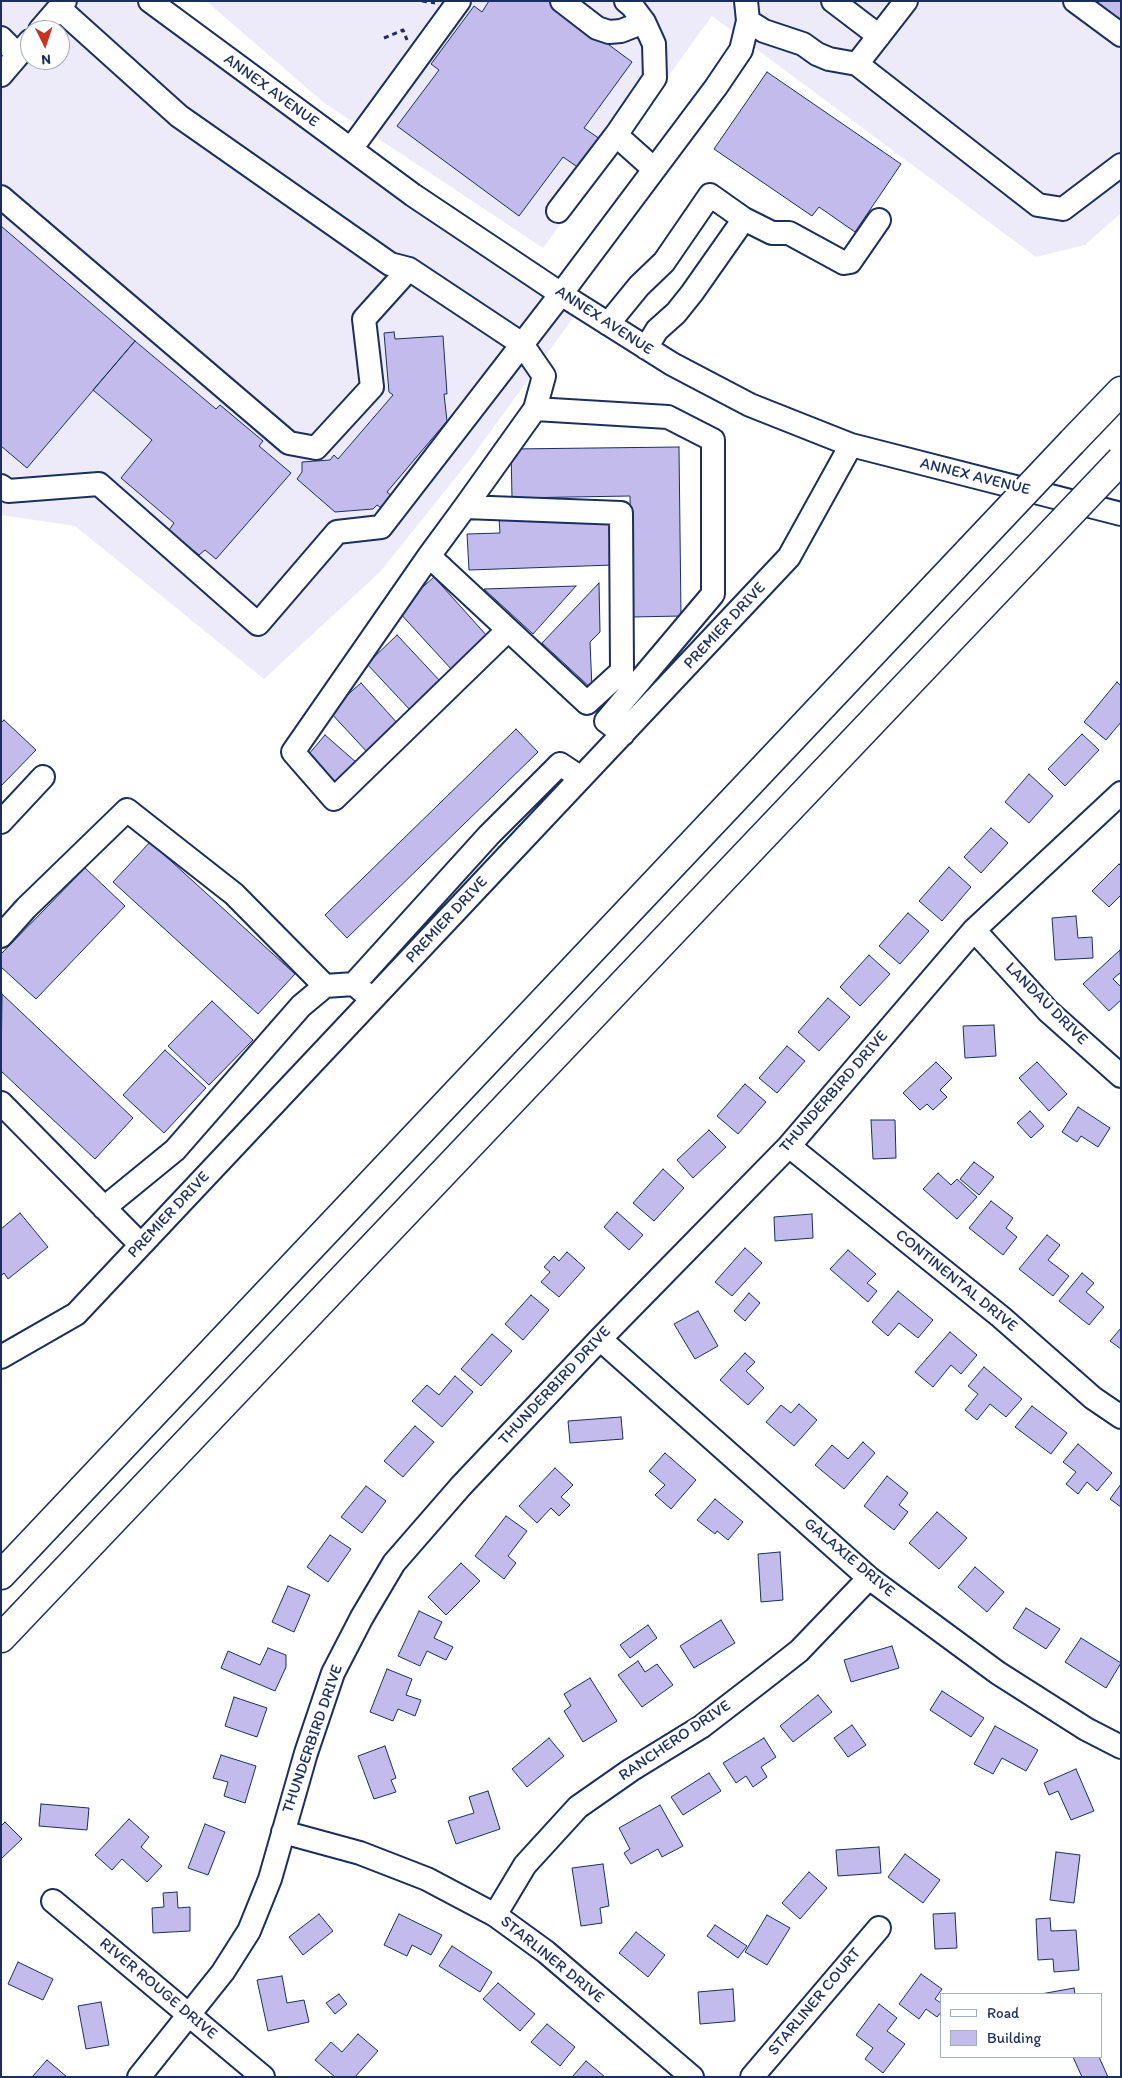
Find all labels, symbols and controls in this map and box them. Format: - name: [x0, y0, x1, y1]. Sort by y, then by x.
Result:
- north arrow: [20, 20, 70, 70]
- street label: ANNEX AVENUE: [220, 50, 322, 132]
- text: N: [41, 51, 51, 68]
- street label: ANNEX AVENUE: [551, 282, 657, 360]
- street label: ANNEX AVENUE: [918, 454, 1032, 500]
- street label: PREMIER DRIVE: [680, 579, 770, 673]
- street label: PREMIER DRIVE: [402, 873, 492, 967]
- street label: LANDAU DRIVE: [1001, 959, 1091, 1049]
- street label: THUNDERBIRD DRIVE: [776, 1027, 892, 1157]
- street label: PREMIER DRIVE: [124, 1168, 214, 1262]
- street label: CONTINENTAL DRIVE: [891, 1226, 1021, 1336]
- street label: THUNDERBIRD DRIVE: [495, 1323, 615, 1449]
- street label: GALAXIE DRIVE: [800, 1514, 898, 1602]
- street label: THUNDERBIRD DRIVE: [279, 1662, 347, 1816]
- street label: RANCHERO DRIVE: [615, 1696, 735, 1786]
- street label: STARLINER DRIVE: [496, 1912, 608, 2008]
- street label: RIVER ROUGE DRIVE: [95, 1934, 221, 2044]
- street label: STARLINER COURT: [764, 1944, 866, 2060]
- legend: [940, 1993, 1102, 2058]
- text: Road: [987, 2004, 1019, 2022]
- text: Building: [987, 2029, 1041, 2047]

